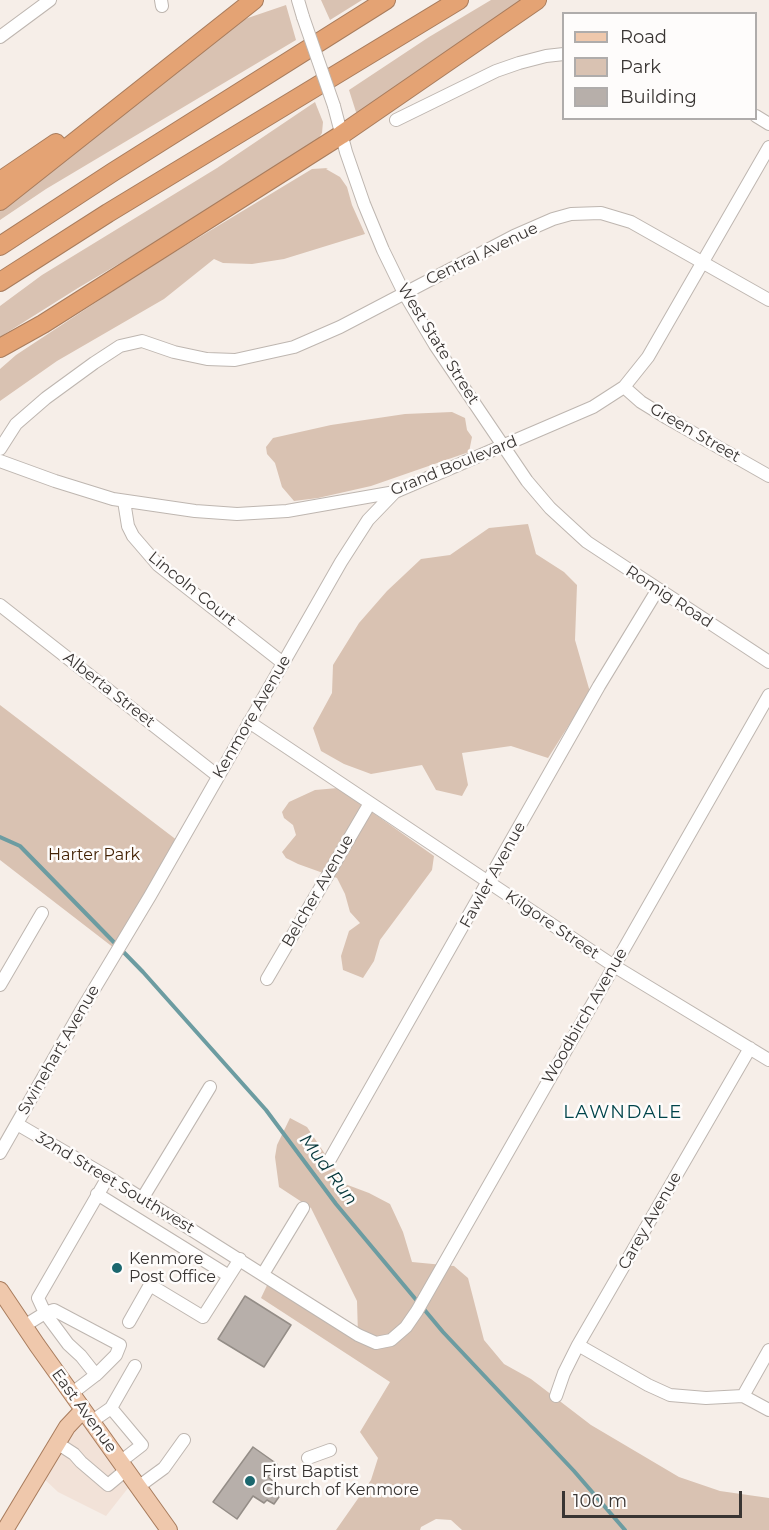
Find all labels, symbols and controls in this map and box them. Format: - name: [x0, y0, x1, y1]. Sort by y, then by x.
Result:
- legend: [562, 12, 757, 120]
- text: Road: [620, 26, 667, 48]
- text: Park: [620, 56, 661, 78]
- text: Building: [620, 86, 697, 108]
- street label: Central Avenue: [423, 219, 541, 289]
- street label: West State Street: [393, 280, 483, 408]
- street label: Green Street: [646, 399, 744, 467]
- street label: Grand Boulevard: [388, 432, 520, 500]
- street label: Lincoln Court: [144, 548, 240, 630]
- street label: Romig Road: [622, 562, 716, 632]
- street label: Alberta Street: [59, 648, 159, 732]
- street label: Kenmore Avenue: [209, 652, 295, 782]
- street label: Fawler Avenue: [456, 819, 530, 931]
- street label: Belcher Avenue: [278, 831, 358, 951]
- park label: Harter Park: [48, 845, 140, 865]
- street label: Kilgore Street: [501, 886, 603, 964]
- street label: Woodbirch Avenue: [538, 945, 632, 1087]
- street label: Swinehart Avenue: [14, 982, 104, 1118]
- district label: LAWNDALE: [563, 1102, 683, 1124]
- street label: 32nd Street Southwest: [32, 1128, 198, 1238]
- water label: Mud Run: [294, 1130, 362, 1210]
- street label: Carey Avenue: [614, 1169, 686, 1273]
- place label: Kenmore Post Office: [129, 1249, 216, 1287]
- marker: Kenmore Post Office: [110, 1261, 124, 1275]
- street label: East Avenue: [47, 1365, 121, 1457]
- place label: First Baptist Church of Kenmore: [262, 1462, 419, 1500]
- marker: First Baptist Church of Kenmore: [243, 1474, 257, 1488]
- scale bar: [565, 1479, 745, 1517]
- text: 100 m: [573, 1490, 627, 1512]

